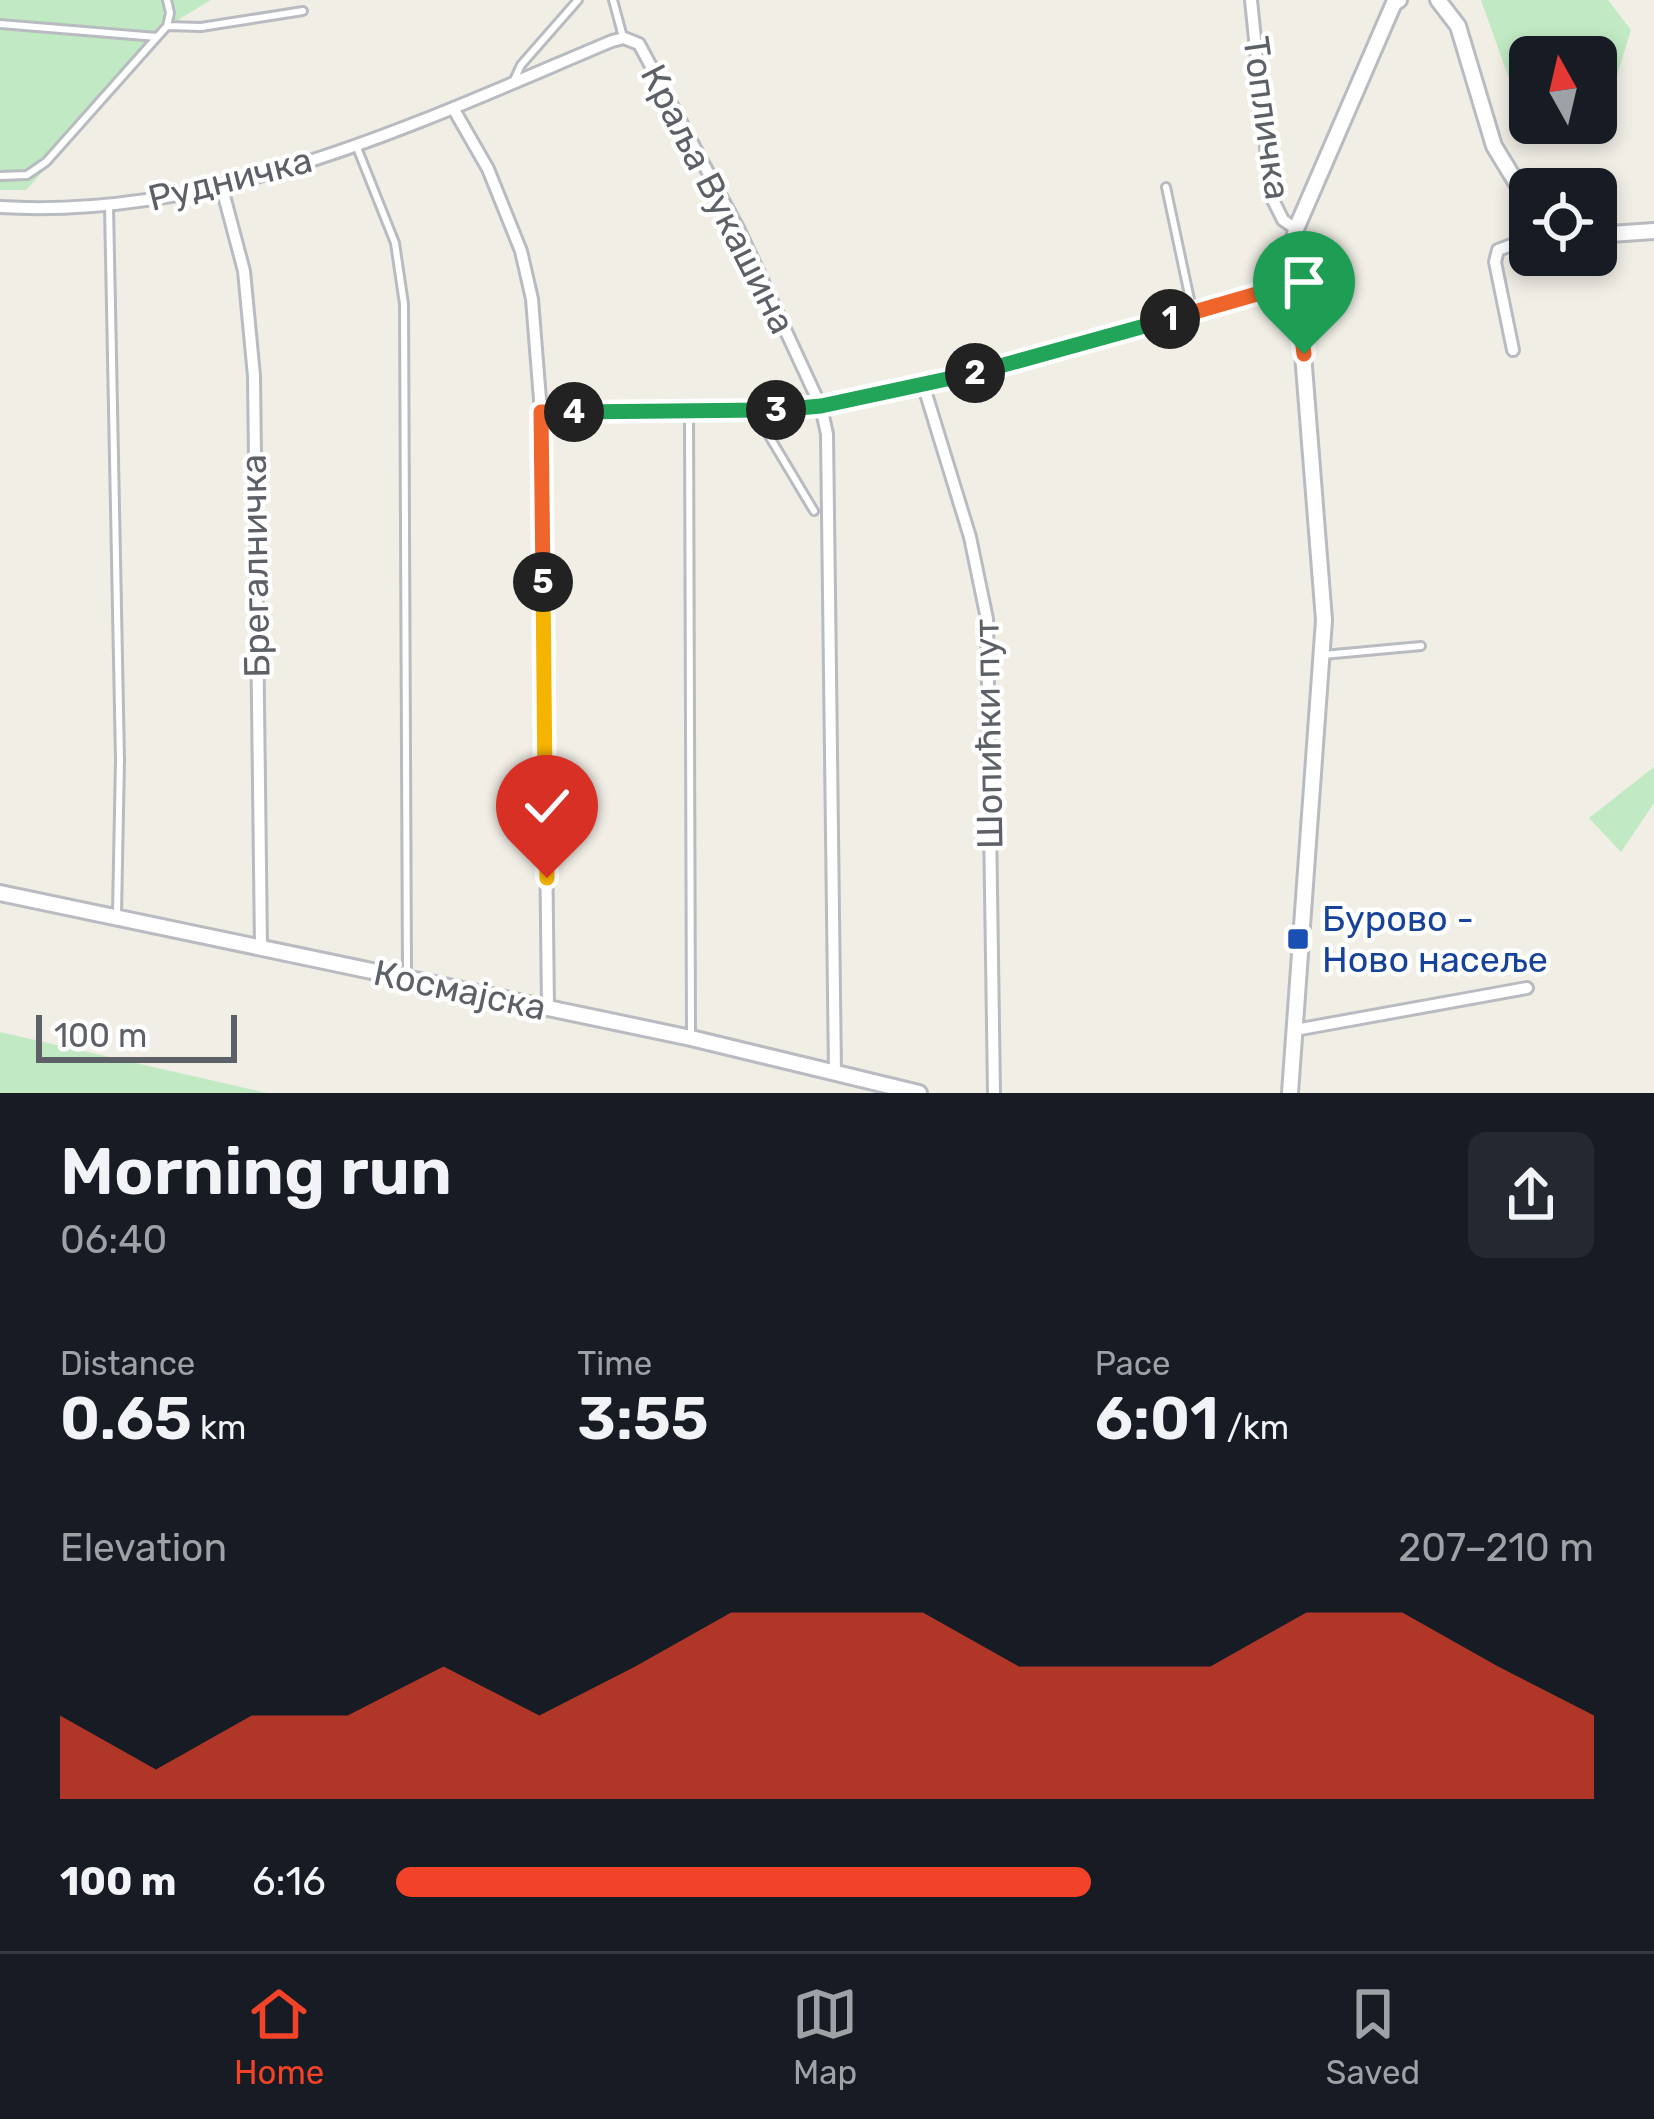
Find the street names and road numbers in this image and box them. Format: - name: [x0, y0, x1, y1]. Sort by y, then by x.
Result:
- street label: Топличка: [1234, 34, 1300, 202]
- street label: Краља Вукашина: [632, 57, 804, 341]
- street label: Рудничка: [144, 138, 316, 220]
- street label: Брегалничка: [232, 454, 278, 678]
- street label: Шопићки пут: [964, 619, 1012, 849]
- street label: Космајска: [370, 951, 550, 1029]

